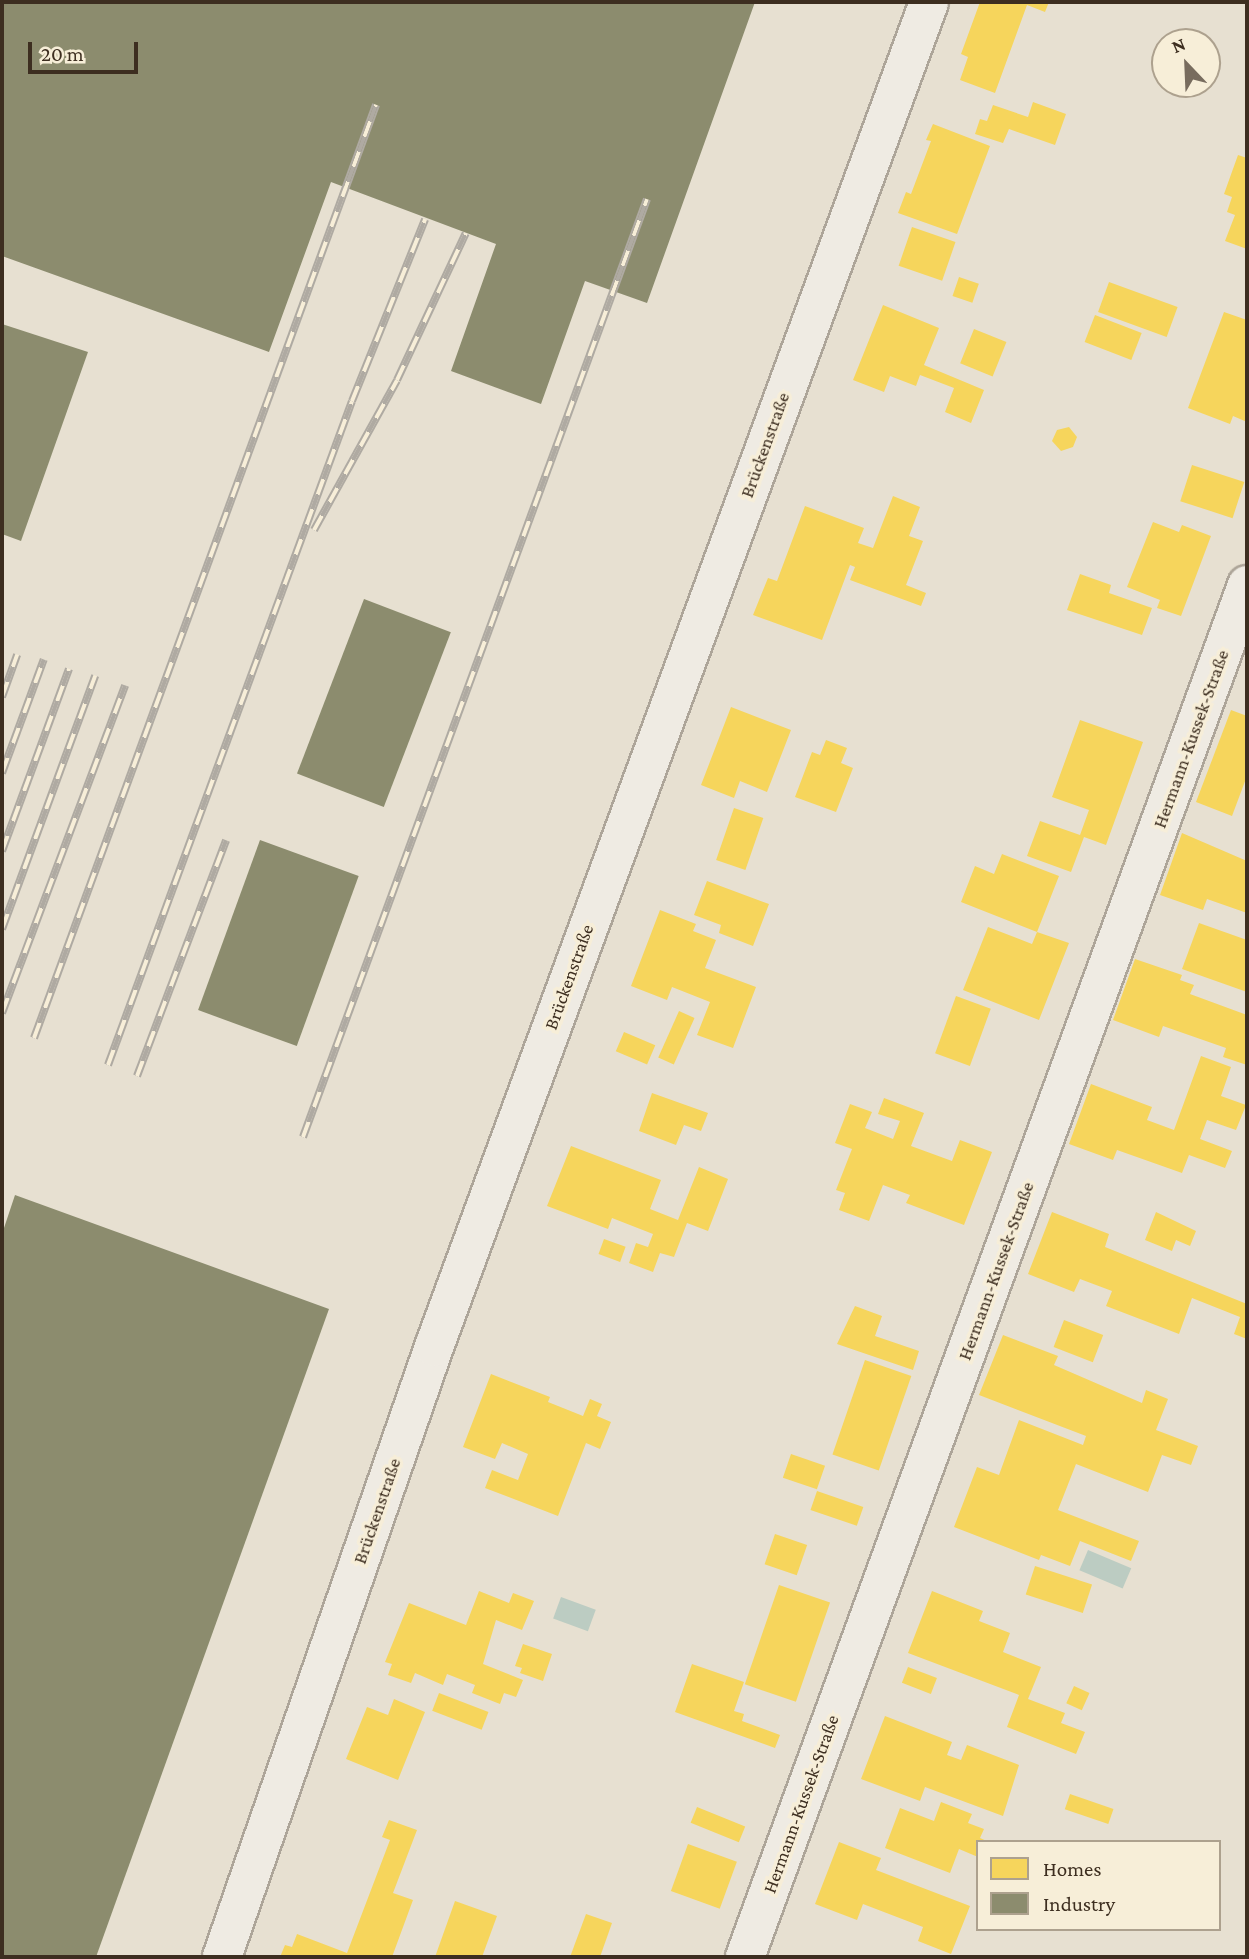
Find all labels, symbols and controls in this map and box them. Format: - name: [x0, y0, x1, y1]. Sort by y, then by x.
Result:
- scale bar: [32, 28, 142, 72]
- north arrow: [1151, 28, 1221, 98]
- text: N: [1168, 33, 1188, 57]
- text: 20 m: [41, 42, 84, 66]
- street label: Brückenstraße: [735, 389, 795, 501]
- street label: Hermann-Kussek-Straße: [1148, 647, 1234, 831]
- street label: Brückenstraße: [539, 921, 599, 1033]
- street label: Hermann-Kussek-Straße: [953, 1179, 1039, 1363]
- street label: Brückenstraße: [348, 1455, 406, 1567]
- street label: Hermann-Kussek-Straße: [758, 1712, 844, 1896]
- legend: [976, 1840, 1221, 1931]
- text: Homes: [1043, 1857, 1102, 1881]
- text: Industry: [1043, 1892, 1115, 1916]

